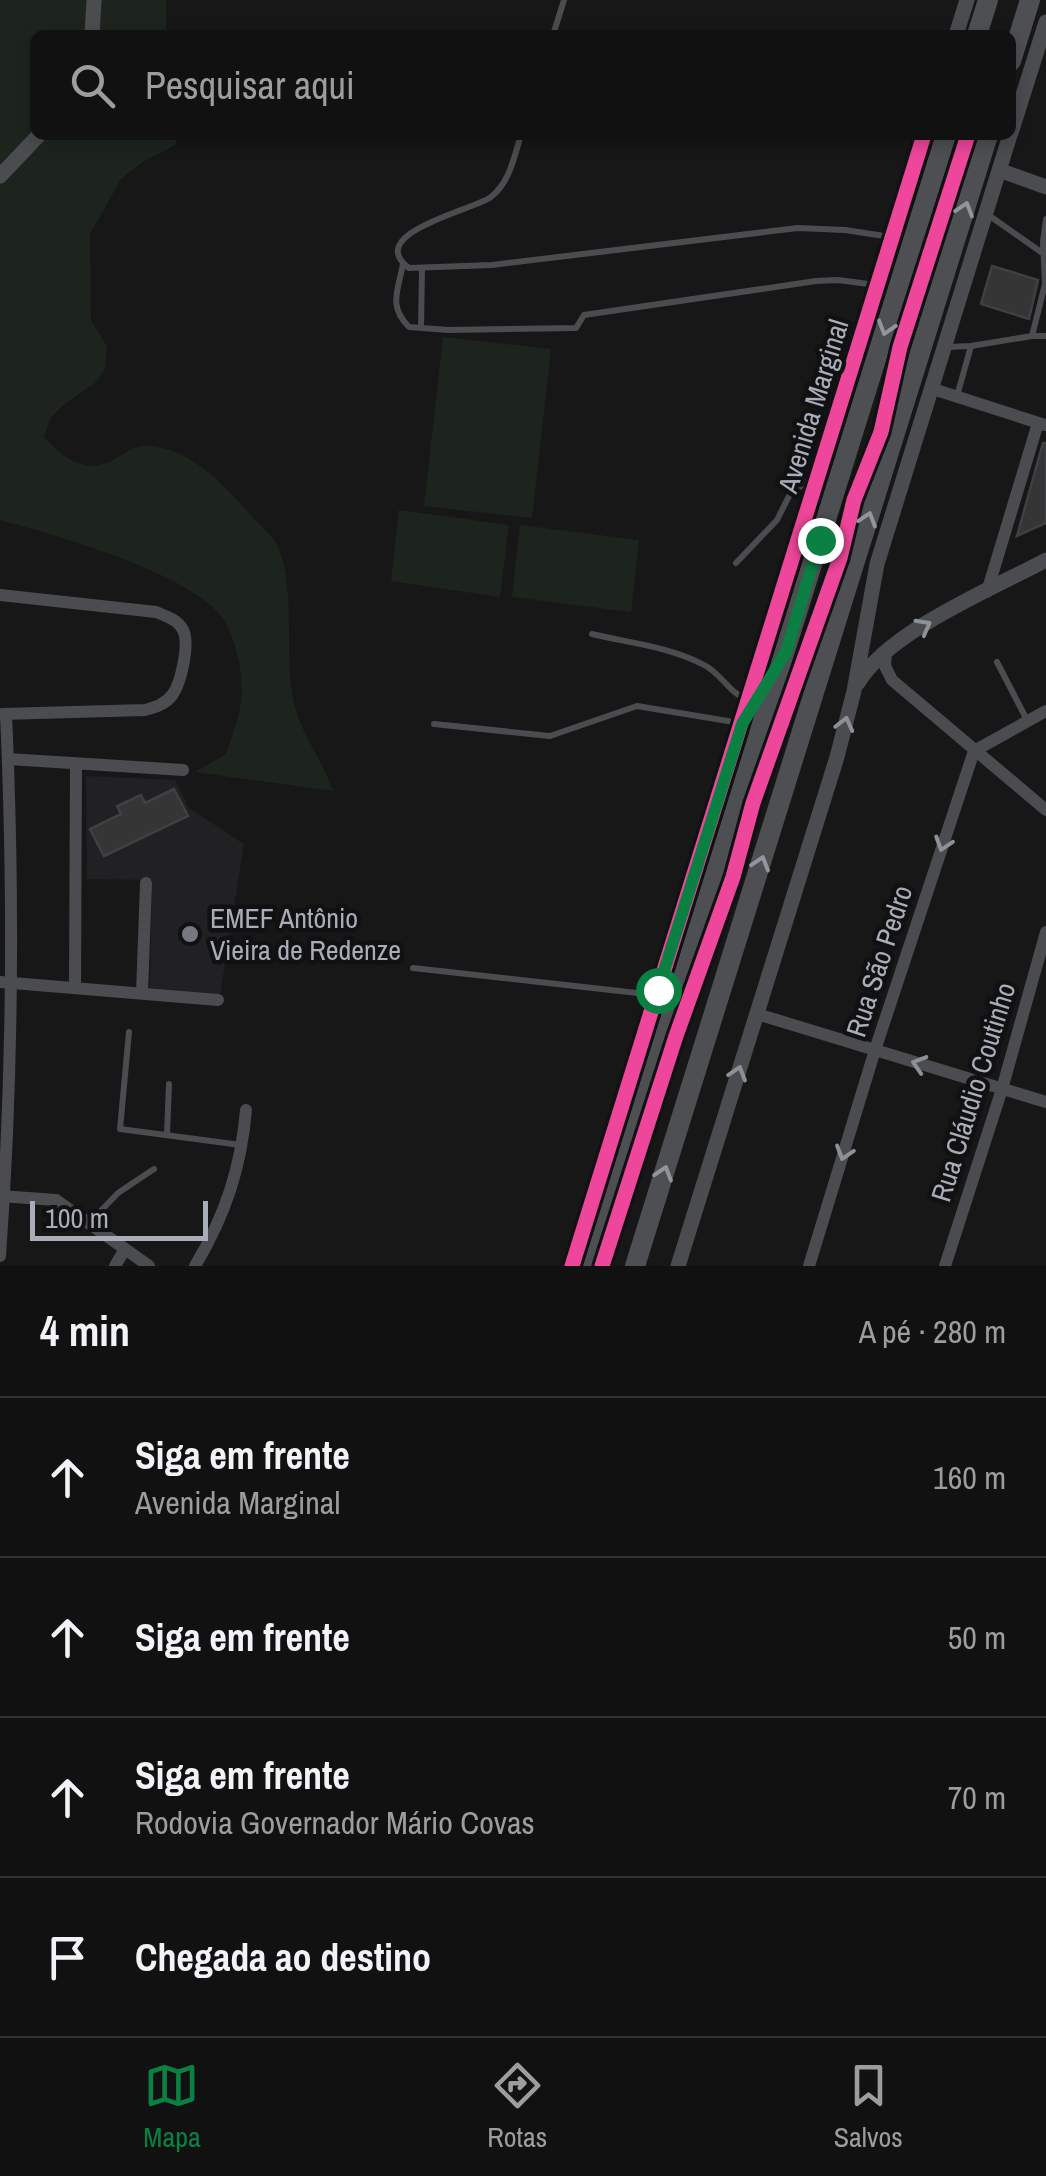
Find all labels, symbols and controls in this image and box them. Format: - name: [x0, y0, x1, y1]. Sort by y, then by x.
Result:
- search box: [30, 30, 1016, 140]
- icon: search: [65, 58, 120, 113]
- text: Pesquisar aqui: [145, 60, 355, 111]
- one-way arrow: [953, 201, 974, 218]
- street label: Avenida Marginal: [768, 315, 857, 498]
- one-way arrow: [877, 319, 897, 336]
- one-way arrow: [856, 511, 877, 528]
- route end: [798, 518, 844, 564]
- one-way arrow: [913, 619, 932, 638]
- one-way arrow: [834, 716, 855, 733]
- one-way arrow: [935, 834, 955, 851]
- one-way arrow: [749, 855, 770, 872]
- street label: Rua São Pedro: [837, 880, 921, 1042]
- place label: EMEF Antônio Vieira de Redenze: [210, 899, 401, 969]
- marker: EMEF Antônio Vieira de Redenze: [179, 923, 201, 945]
- route start: [636, 968, 682, 1014]
- street label: Rua Cláudio Coutinho: [922, 978, 1024, 1206]
- one-way arrow: [912, 1055, 929, 1076]
- one-way arrow: [727, 1065, 747, 1082]
- one-way arrow: [835, 1144, 856, 1161]
- one-way arrow: [652, 1165, 673, 1182]
- scale bar: [30, 1196, 208, 1240]
- text: 100 m: [45, 1199, 109, 1237]
- text: 4 min: [40, 1303, 130, 1359]
- text: A pé · 280 m: [859, 1310, 1006, 1353]
- text: Siga em frente: [135, 1430, 350, 1481]
- icon: ahead: [40, 1450, 95, 1505]
- text: 160 m: [933, 1456, 1006, 1499]
- text: Avenida Marginal: [135, 1481, 340, 1524]
- icon: ahead: [40, 1610, 95, 1665]
- text: Siga em frente: [135, 1612, 350, 1663]
- text: 50 m: [948, 1616, 1006, 1659]
- text: Siga em frente: [135, 1750, 350, 1801]
- icon: ahead: [40, 1770, 95, 1825]
- text: 70 m: [948, 1776, 1006, 1819]
- text: Rodovia Governador Mário Covas: [135, 1801, 535, 1844]
- icon: arrive: [40, 1930, 95, 1985]
- text: Chegada ao destino: [135, 1932, 431, 1983]
- tab: Mapa: [143, 2058, 201, 2156]
- tab: Rotas: [487, 2058, 547, 2156]
- tab: Salvos: [834, 2058, 903, 2156]

